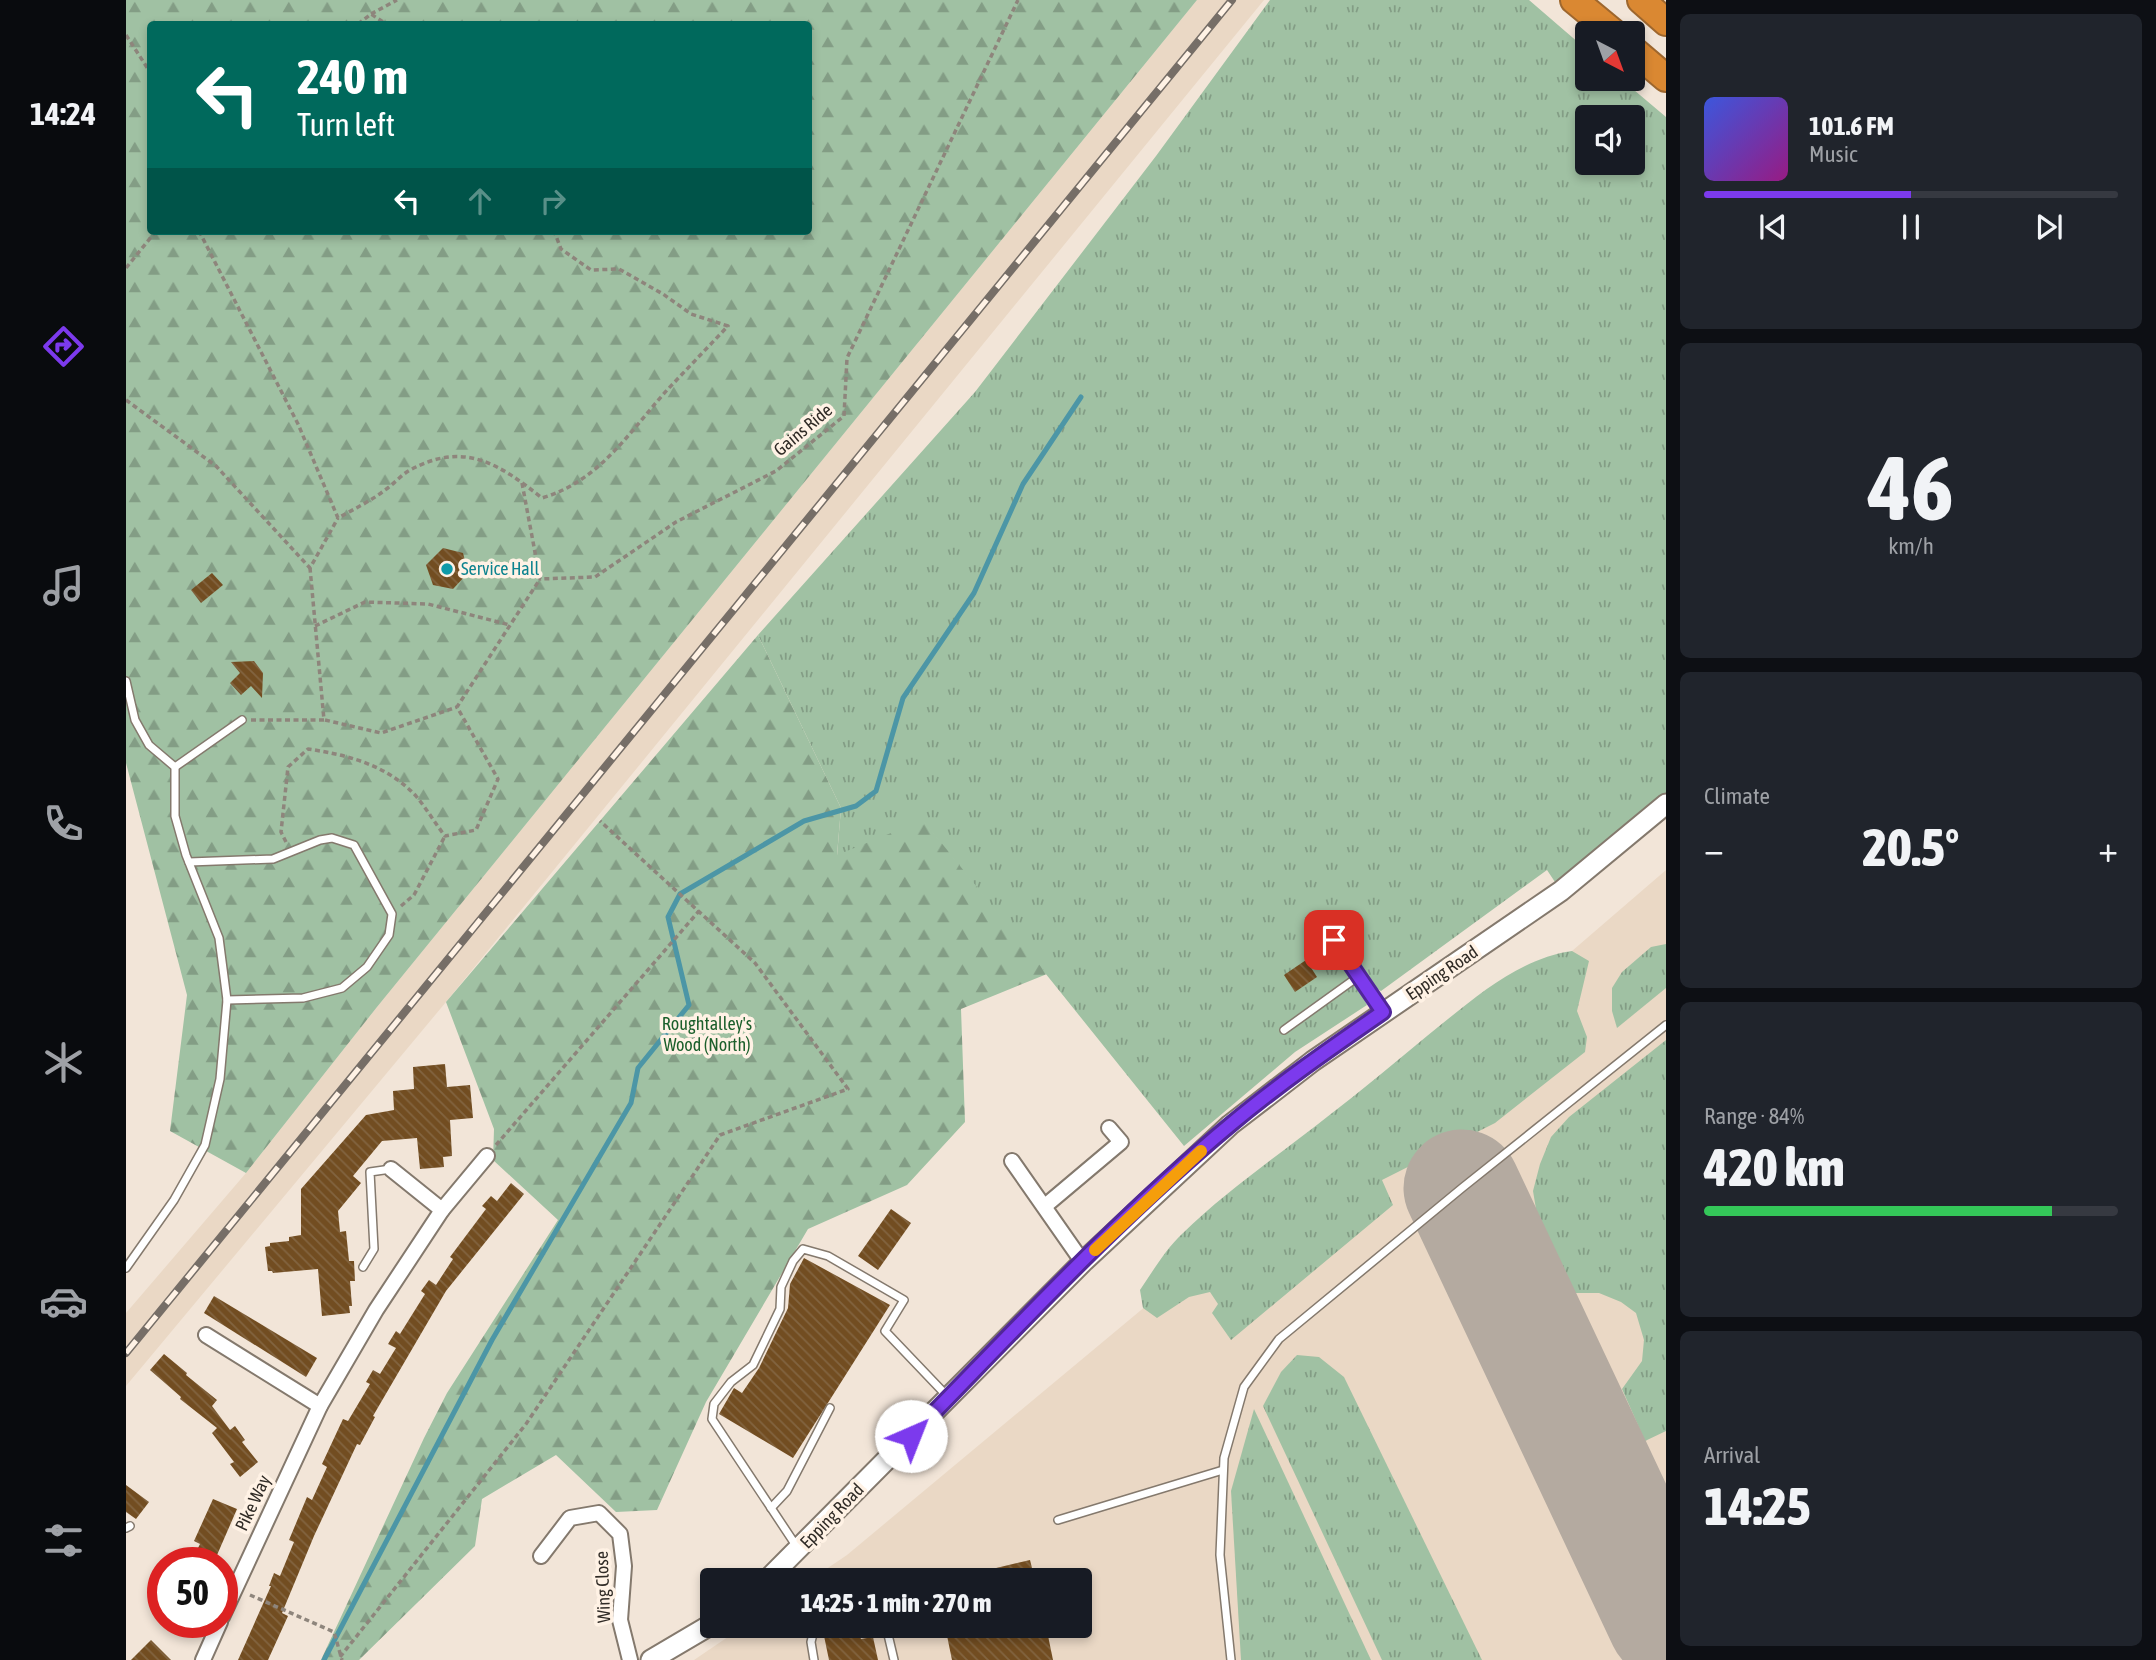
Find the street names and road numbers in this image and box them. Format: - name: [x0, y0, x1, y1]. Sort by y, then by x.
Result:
- street label: Gains Ride: [769, 399, 836, 460]
- street label: Epping Road: [1402, 941, 1482, 1004]
- street label: Pike Way: [231, 1472, 275, 1534]
- street label: Epping Road: [796, 1479, 868, 1553]
- street label: Wing Close: [591, 1551, 614, 1623]

